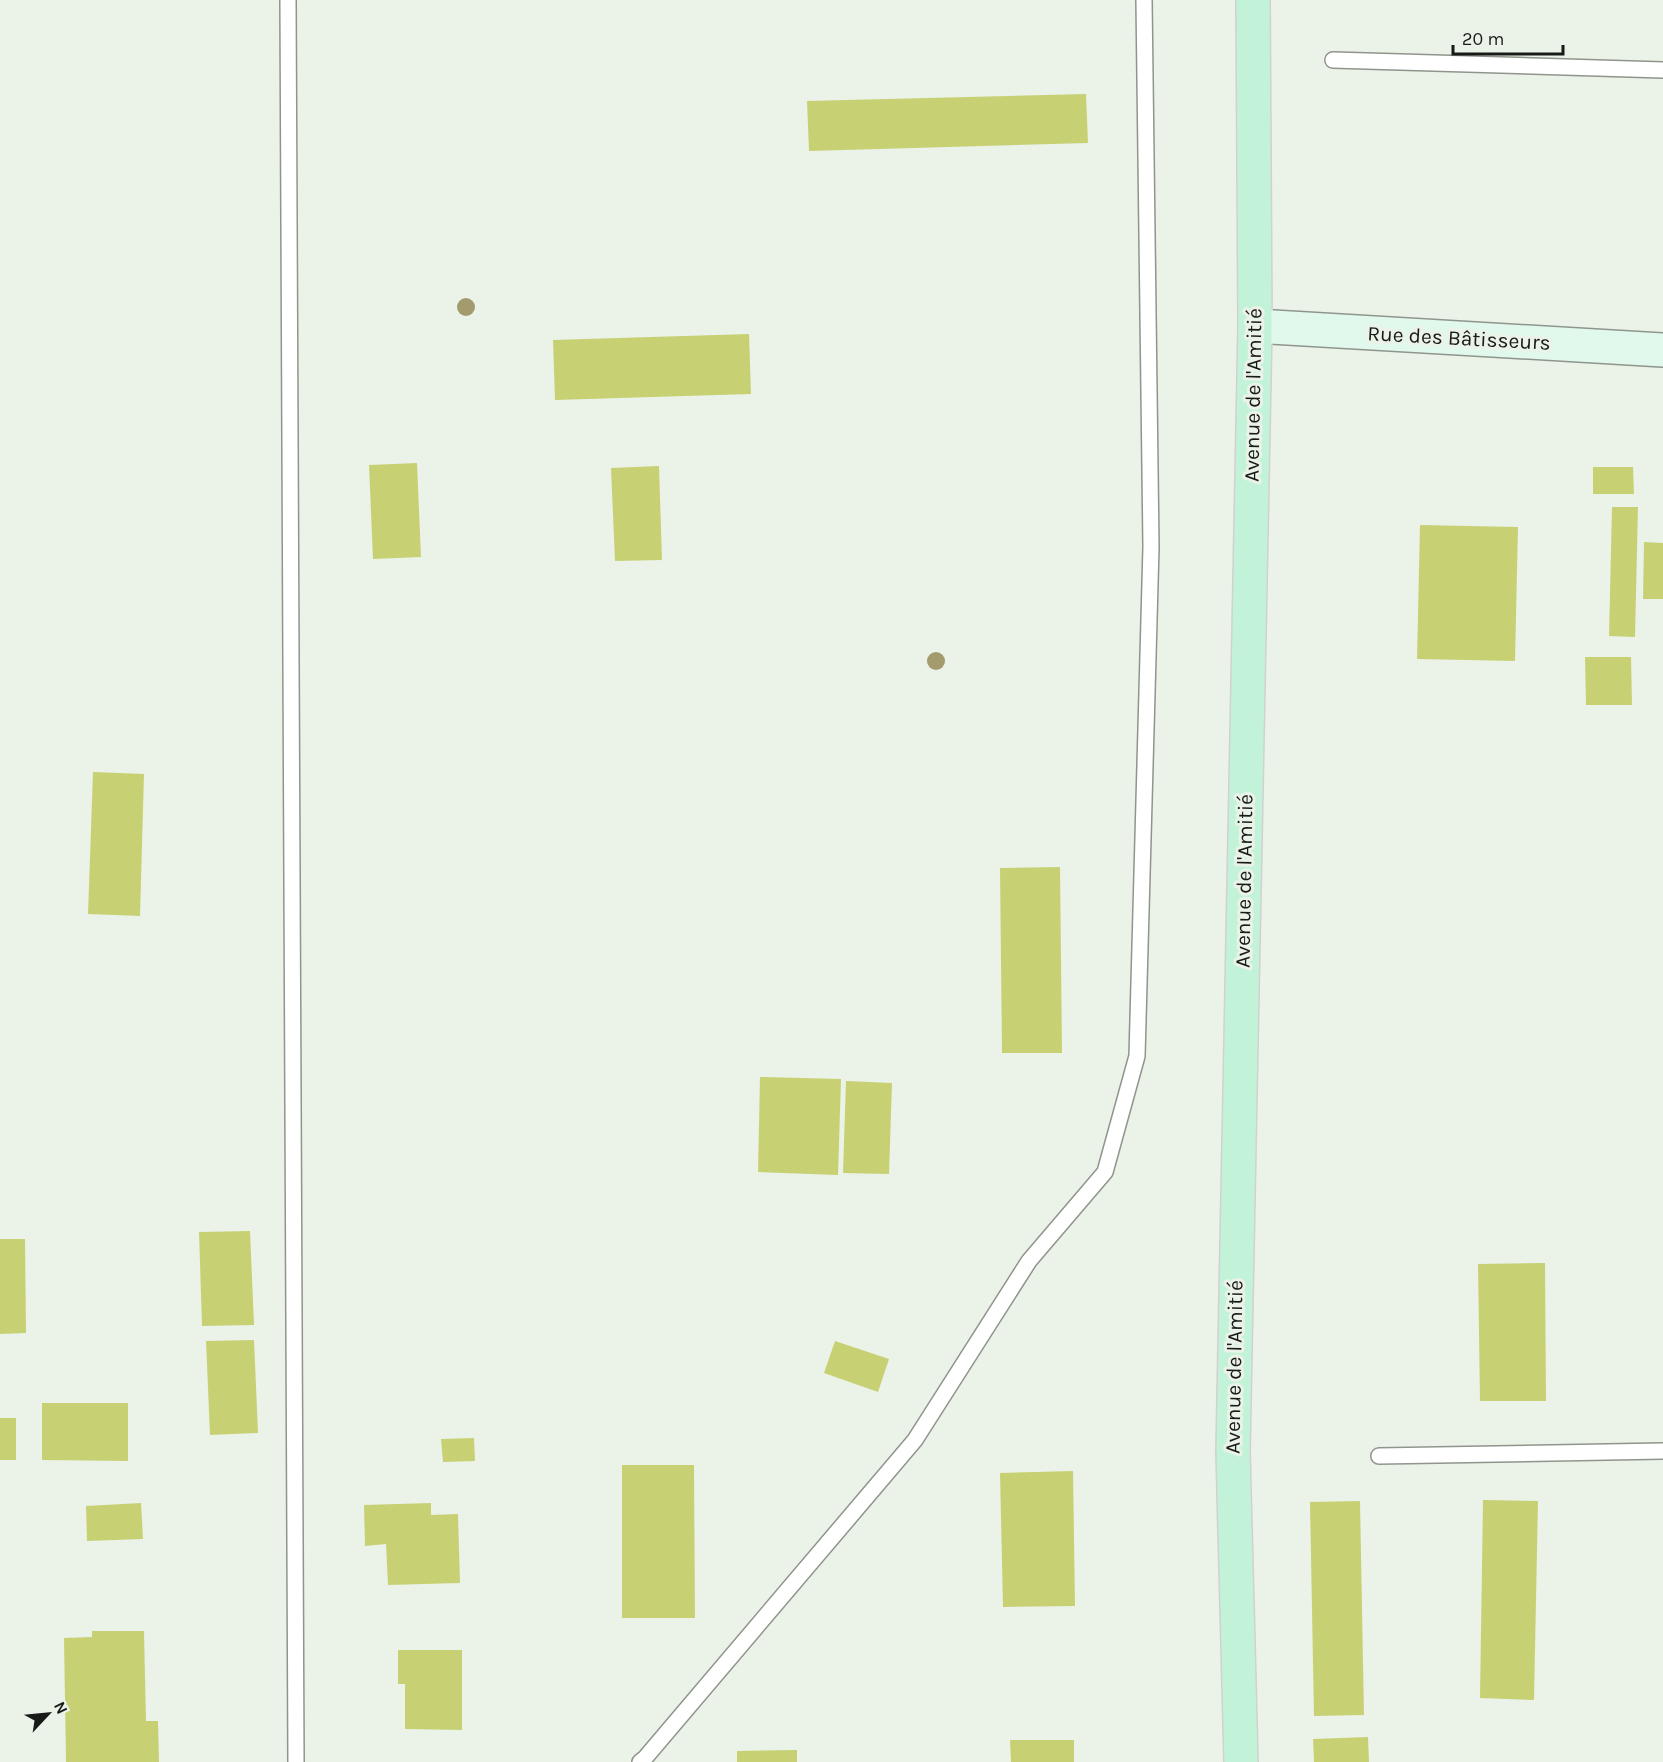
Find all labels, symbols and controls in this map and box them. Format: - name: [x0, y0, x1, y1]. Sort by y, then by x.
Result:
- scale bar: [1453, 18, 1562, 56]
- text: 20 m: [1462, 28, 1504, 50]
- street label: Avenue de l'Amitié: [1239, 308, 1267, 482]
- street label: Rue des Bâtisseurs: [1367, 321, 1551, 355]
- street label: Avenue de l'Amitié: [1230, 794, 1258, 968]
- street label: Avenue de l'Amitié: [1220, 1280, 1248, 1454]
- north arrow: [18, 1684, 78, 1744]
- text: N: [50, 1698, 72, 1717]

